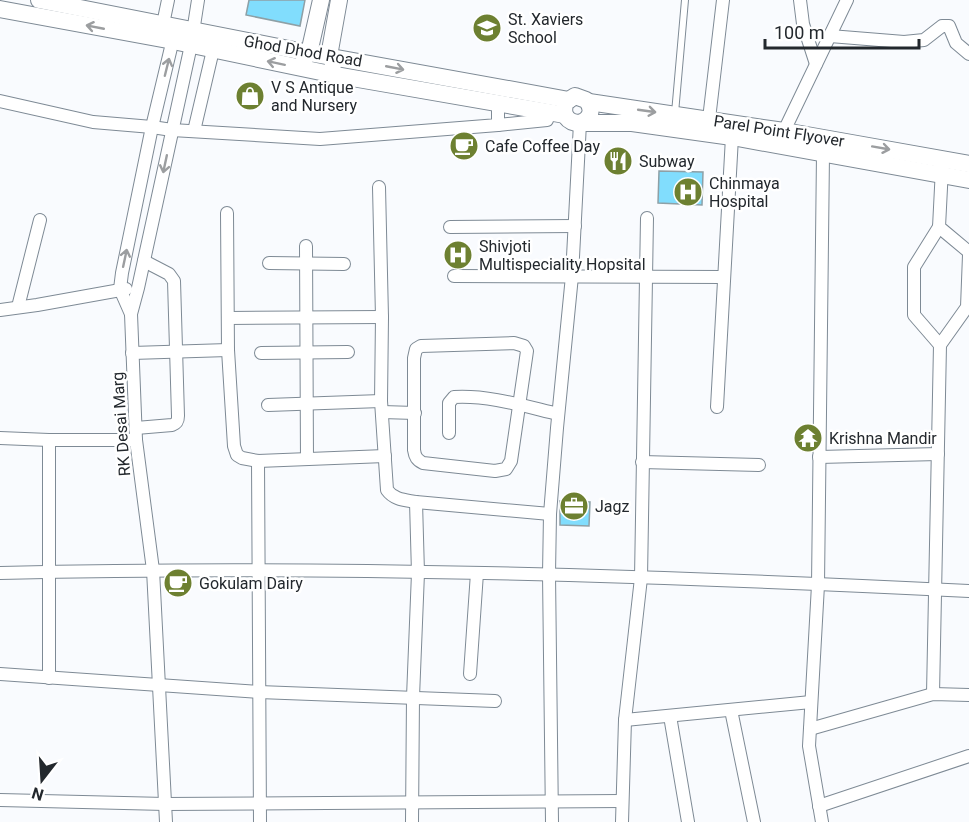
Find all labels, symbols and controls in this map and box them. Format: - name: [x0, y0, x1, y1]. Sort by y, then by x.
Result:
- place label: St. Xaviers School: [508, 10, 583, 47]
- school or university icon: St. Xaviers School: [471, 12, 503, 44]
- scale bar: [765, 12, 920, 50]
- one-way arrow: [86, 21, 105, 32]
- text: 100 m: [774, 22, 825, 43]
- street label: Ghod Dhod Road: [242, 31, 364, 71]
- one-way arrow: [266, 56, 285, 68]
- one-way arrow: [161, 58, 173, 77]
- one-way arrow: [385, 63, 405, 74]
- place label: V S Antique and Nursery: [271, 78, 357, 115]
- shop icon: V S Antique and Nursery: [234, 80, 266, 112]
- one-way arrow: [636, 105, 656, 116]
- street label: Parel Point Flyover: [712, 111, 846, 151]
- cafe icon: Cafe Coffee Day: [448, 130, 480, 162]
- place label: Cafe Coffee Day: [485, 137, 600, 156]
- one-way arrow: [870, 143, 890, 154]
- restaurant icon: Subway: [602, 145, 634, 177]
- place label: Subway: [639, 152, 695, 171]
- one-way arrow: [158, 154, 170, 173]
- place label: Chinmaya Hospital: [709, 174, 780, 211]
- hospital icon: Chinmaya Hospital: [672, 176, 704, 208]
- place label: Shivjoti Multispeciality Hopsital: [479, 237, 646, 274]
- hospital icon: Shivjoti Multispeciality Hopsital: [442, 239, 474, 271]
- one-way arrow: [120, 249, 131, 268]
- street label: RK Desai Marg: [108, 371, 134, 477]
- temple icon: Krishna Mandir: [792, 422, 824, 454]
- place label: Krishna Mandir: [829, 429, 937, 448]
- office icon: Jagz: [558, 490, 590, 522]
- place label: Jagz: [595, 497, 630, 516]
- cafe icon: Gokulam Dairy: [162, 567, 194, 599]
- place label: Gokulam Dairy: [199, 574, 303, 593]
- north arrow: [12, 750, 72, 810]
- text: N: [30, 783, 46, 805]

